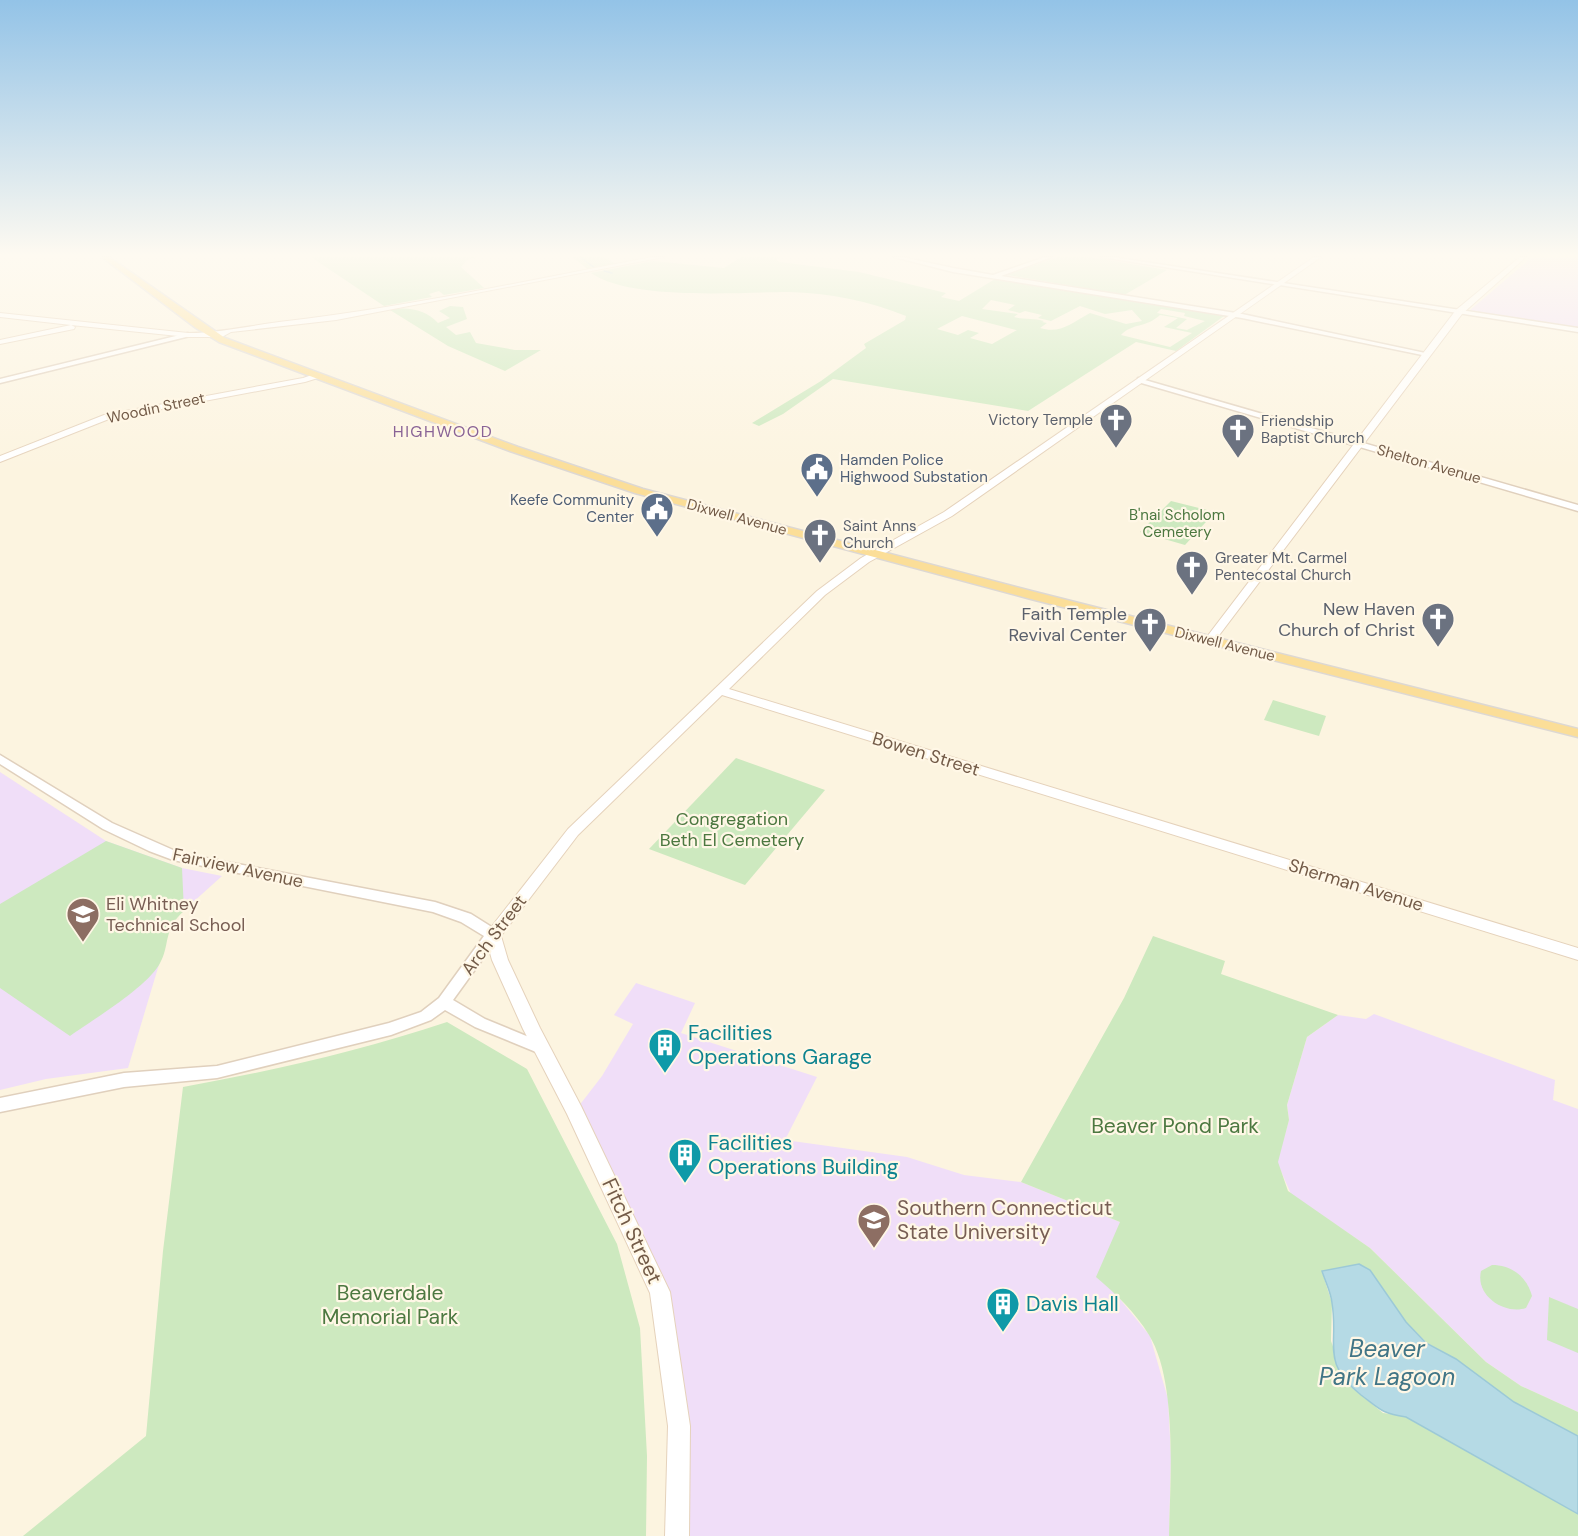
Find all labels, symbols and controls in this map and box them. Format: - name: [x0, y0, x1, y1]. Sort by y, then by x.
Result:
- street label: Woodin Street: [105, 388, 207, 428]
- church icon: Victory Temple: [1098, 402, 1134, 449]
- place label: Victory Temple: [988, 410, 1093, 430]
- place label: Friendship Baptist Church: [1261, 411, 1364, 448]
- church icon: Friendship Baptist Church: [1220, 412, 1256, 459]
- district label: HIGHWOOD: [393, 421, 493, 442]
- street label: Shelton Avenue: [1375, 440, 1483, 488]
- place label: Hamden Police Highwood Substation: [840, 450, 988, 487]
- public building icon: Hamden Police Highwood Substation: [799, 451, 835, 498]
- place label: Keefe Community Center: [510, 490, 635, 527]
- public building icon: Keefe Community Center: [639, 491, 675, 538]
- street label: Dixwell Avenue: [685, 494, 789, 540]
- park label: B'nai Scholom Cemetery: [1129, 505, 1225, 542]
- place label: Saint Anns Church: [843, 516, 917, 553]
- church icon: Saint Anns Church: [802, 517, 838, 564]
- place label: Greater Mt. Carmel Pentecostal Church: [1215, 548, 1351, 585]
- church icon: Greater Mt. Carmel Pentecostal Church: [1174, 549, 1210, 596]
- place label: New Haven Church of Christ: [1278, 597, 1415, 642]
- church icon: New Haven Church of Christ: [1420, 601, 1456, 648]
- place label: Faith Temple Revival Center: [1008, 602, 1127, 647]
- church icon: Faith Temple Revival Center: [1132, 606, 1168, 653]
- street label: Dixwell Avenue: [1173, 622, 1277, 666]
- street label: Bowen Street: [869, 726, 983, 782]
- park label: Congregation Beth El Cemetery: [660, 807, 804, 852]
- street label: Fairview Avenue: [170, 842, 306, 894]
- street label: Sherman Avenue: [1286, 853, 1426, 917]
- street label: Arch Street: [456, 890, 532, 980]
- place label: Eli Whitney Technical School: [106, 892, 245, 937]
- school or university icon: Eli Whitney Technical School: [65, 896, 101, 943]
- place label: Facilities Operations Garage: [688, 1019, 872, 1071]
- building icon: Facilities Operations Garage: [647, 1027, 683, 1074]
- park label: Beaver Pond Park: [1091, 1112, 1259, 1140]
- place label: Facilities Operations Building: [708, 1129, 899, 1181]
- building icon: Facilities Operations Building: [667, 1137, 703, 1184]
- street label: Fitch Street: [595, 1174, 669, 1288]
- place label: Southern Connecticut State University: [897, 1194, 1112, 1246]
- school or university icon: Southern Connecticut State University: [856, 1202, 892, 1249]
- park label: Beaverdale Memorial Park: [322, 1279, 459, 1331]
- building icon: Davis Hall: [985, 1286, 1021, 1333]
- place label: Davis Hall: [1026, 1290, 1119, 1318]
- water label: Beaver Park Lagoon: [1319, 1333, 1455, 1392]

